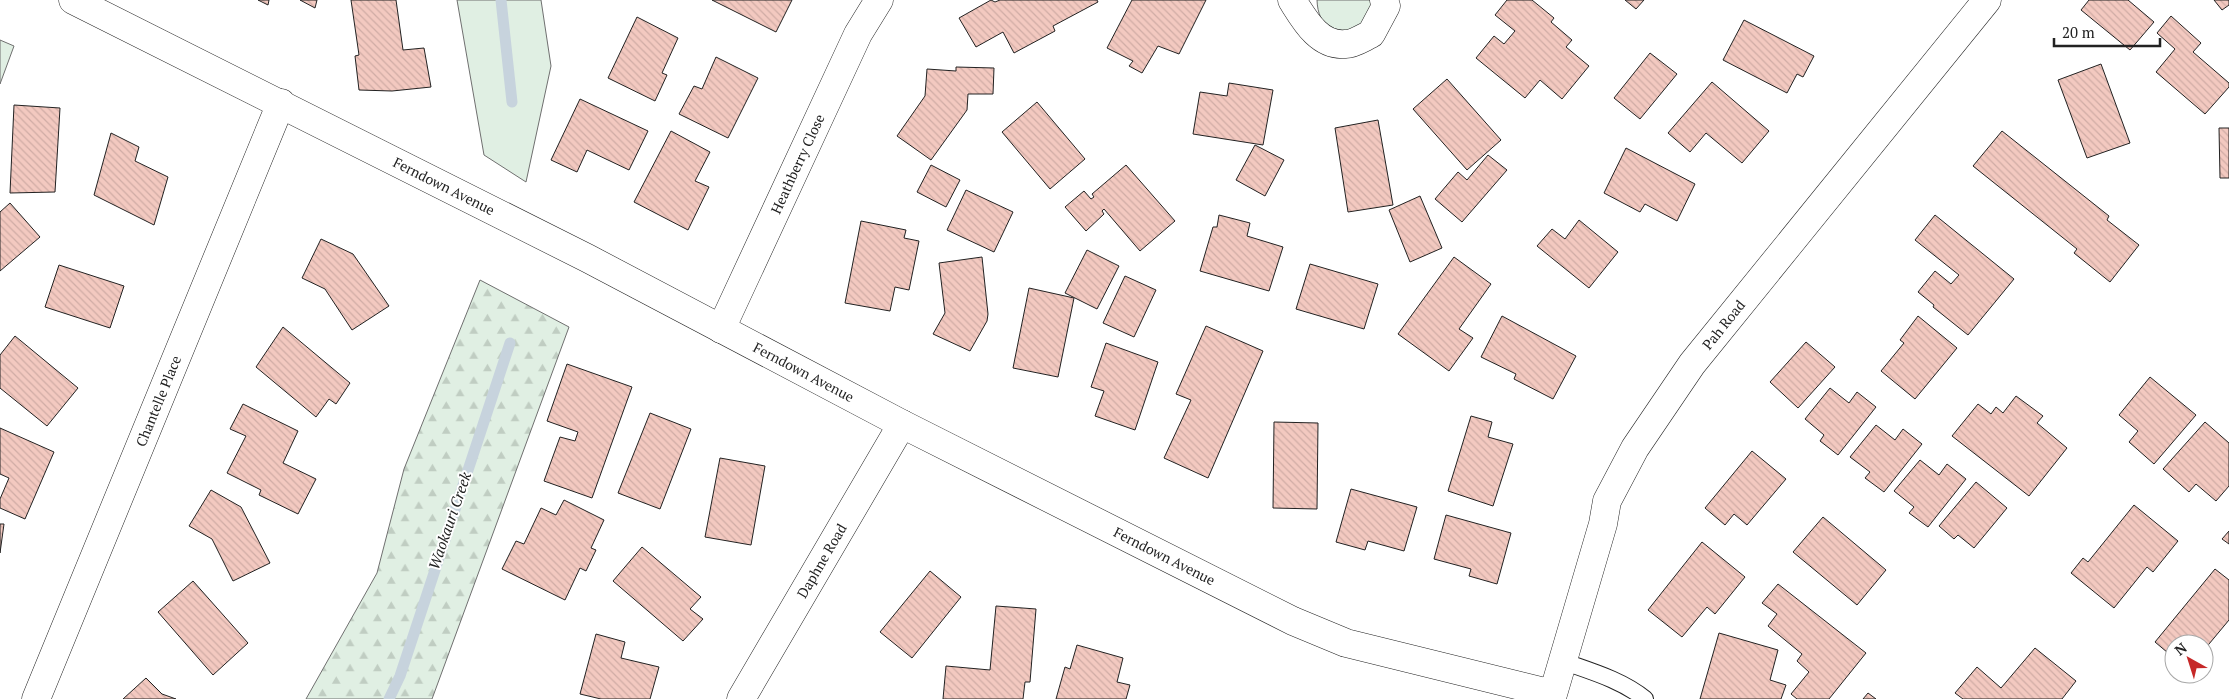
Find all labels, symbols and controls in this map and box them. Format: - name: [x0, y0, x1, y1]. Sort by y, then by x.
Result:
- scale bar: [2054, 15, 2160, 47]
- text: 20 m: [2062, 22, 2095, 42]
- street label: Heathberry Close: [766, 111, 829, 217]
- street label: Ferndown Avenue: [390, 152, 498, 219]
- street label: Pah Road: [1698, 296, 1749, 353]
- street label: Ferndown Avenue: [750, 337, 858, 406]
- street label: Chantelle Place: [131, 353, 185, 449]
- water label: Waokauri Creek: [423, 469, 475, 572]
- street label: Daphne Road: [792, 520, 851, 601]
- street label: Ferndown Avenue: [1111, 522, 1219, 589]
- north arrow: [2164, 634, 2214, 684]
- text: N: [2170, 638, 2191, 659]

